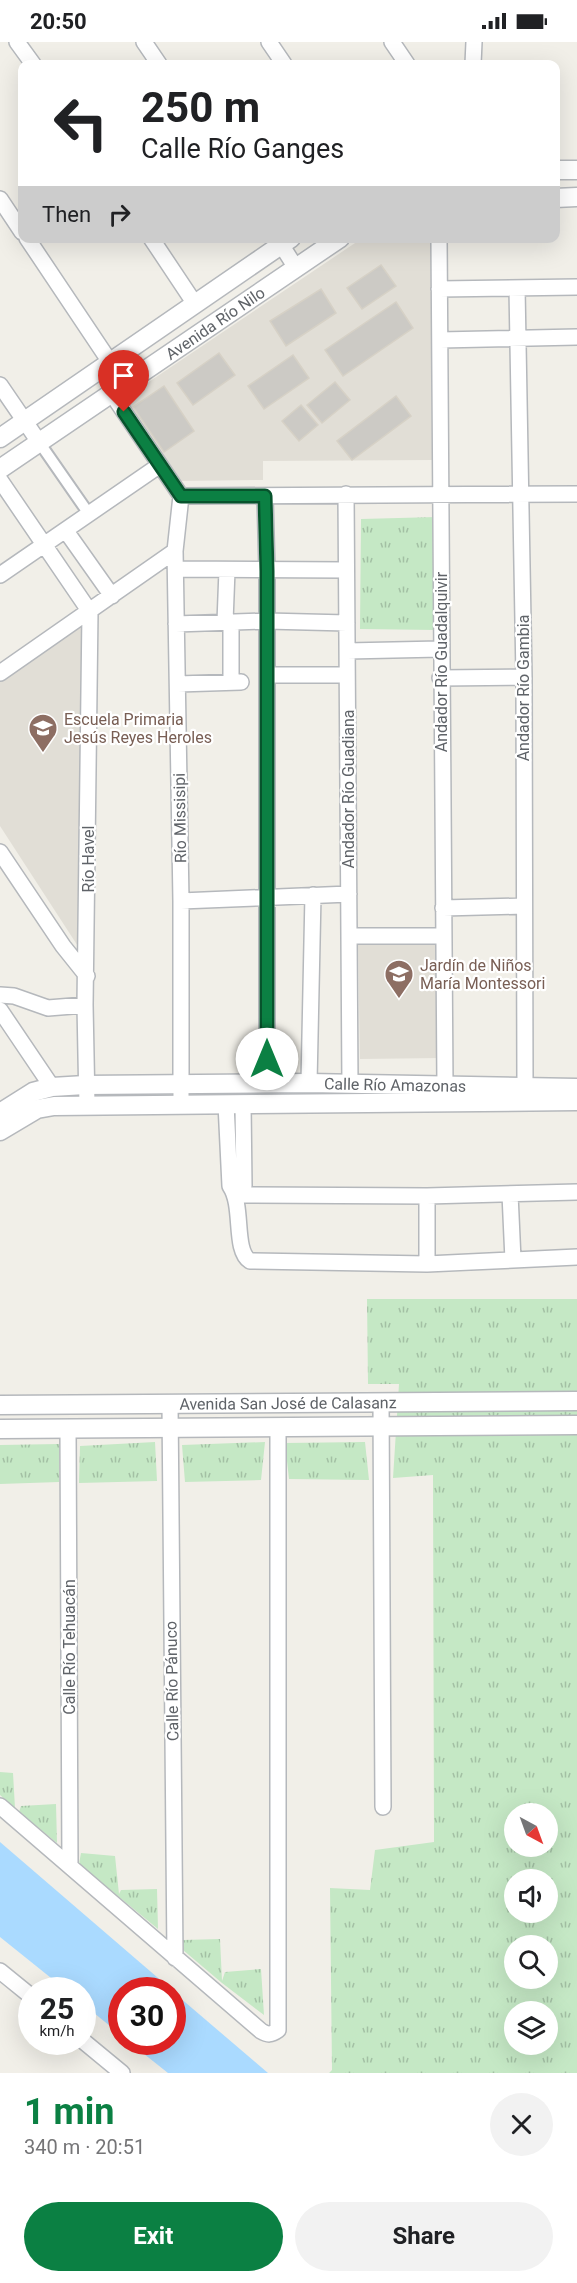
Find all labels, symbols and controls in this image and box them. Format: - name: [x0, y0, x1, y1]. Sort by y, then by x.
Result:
- text: 20:50: [30, 9, 87, 34]
- text: 250 m: [141, 83, 260, 132]
- icon: left: [42, 84, 120, 162]
- text: Calle Río Ganges: [141, 133, 344, 165]
- icon: right: [103, 198, 136, 231]
- text: Then: [42, 202, 91, 227]
- street label: Avenida Río Nilo: [162, 282, 268, 363]
- pin: [98, 350, 149, 412]
- icon: arrive: [107, 359, 140, 392]
- street label: Andador Río Guadalquivir: [432, 571, 451, 752]
- street label: Andador Río Gambia: [514, 615, 533, 761]
- street label: Andador Río Guadiana: [339, 709, 358, 869]
- place label: Escuela Primaria Jesús Reyes Heroles: [64, 710, 212, 747]
- school or university icon: Escuela Primaria Jesús Reyes Heroles: [27, 712, 59, 754]
- street label: Río Missisipi: [170, 773, 190, 863]
- street label: Río Havel: [79, 826, 98, 892]
- place label: Jardín de Niños María Montessori: [420, 956, 545, 993]
- school or university icon: Jardín de Niños María Montessori: [383, 958, 415, 1000]
- position arrow: [235, 1027, 299, 1091]
- street label: Calle Río Amazonas: [324, 1074, 466, 1095]
- street label: Avenida San José de Calasanz: [179, 1393, 397, 1413]
- street label: Calle Río Tehuacán: [60, 1579, 79, 1715]
- street label: Calle Río Pánuco: [161, 1621, 183, 1741]
- north arrow: [504, 1803, 558, 1857]
- map controls: [504, 1803, 558, 2055]
- button: sound: [504, 1869, 558, 1923]
- button: search: [504, 1935, 558, 1989]
- speed limit sign: 30: [108, 1977, 186, 2055]
- text: 25: [40, 1991, 74, 2026]
- button: layers: [504, 2001, 558, 2055]
- text: km/h: [39, 2022, 75, 2040]
- text: 1 min: [24, 2091, 115, 2133]
- button: close: [490, 2093, 553, 2156]
- text: 340 m · 20:51: [24, 2135, 145, 2159]
- button: Exit: [24, 2202, 283, 2271]
- button: Share: [295, 2202, 553, 2271]

